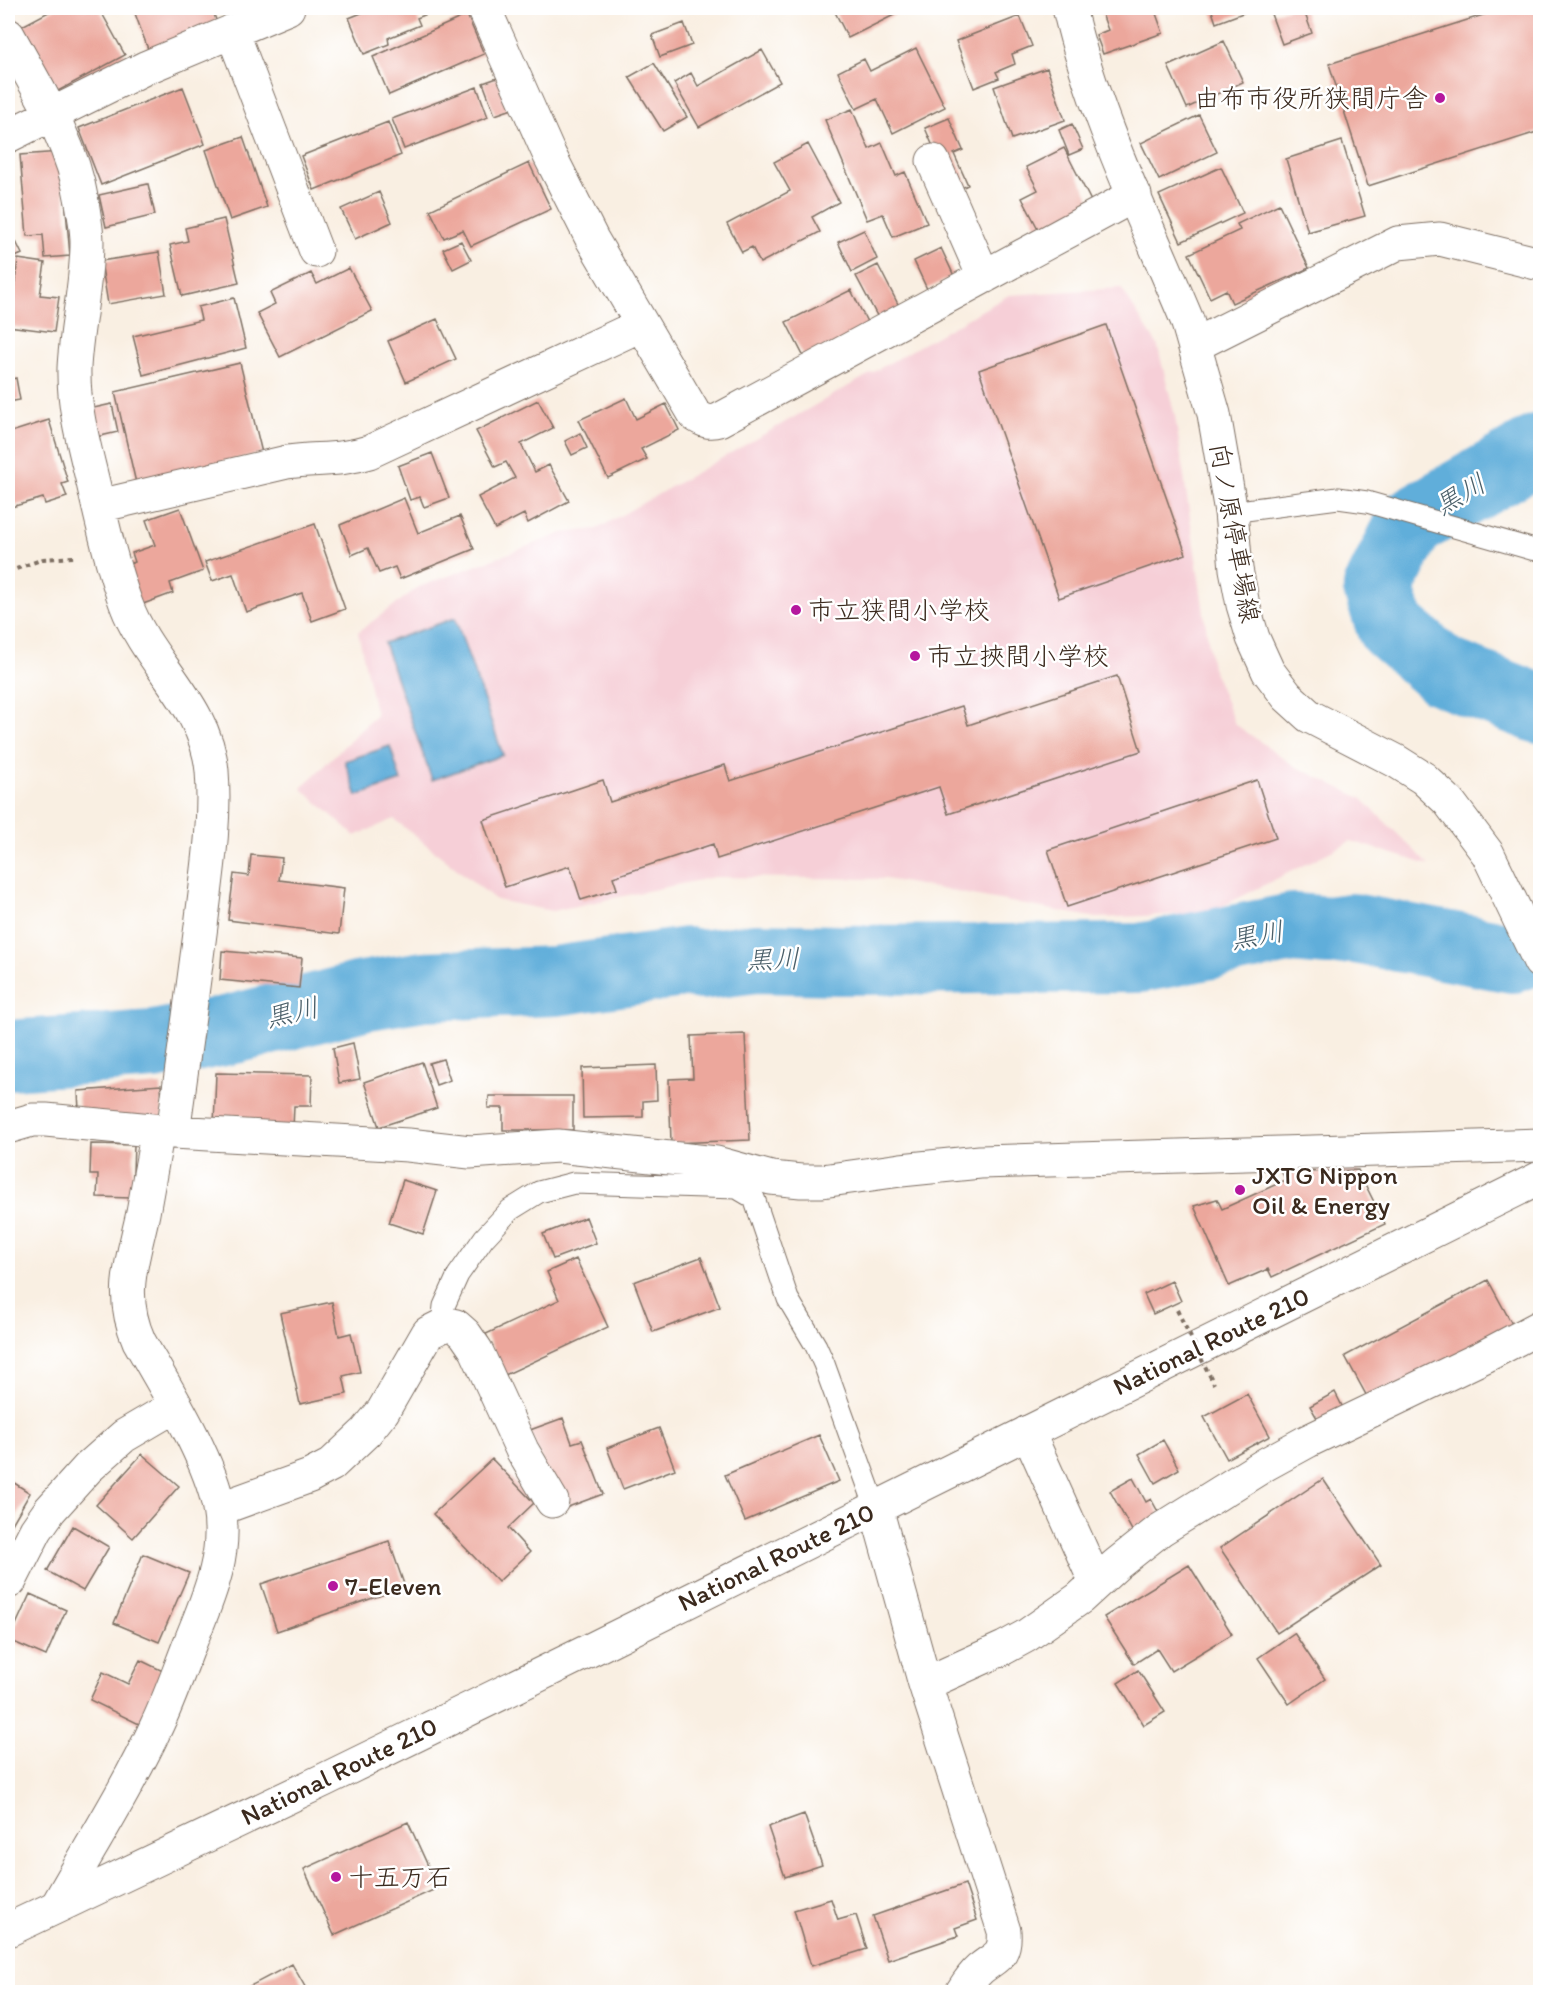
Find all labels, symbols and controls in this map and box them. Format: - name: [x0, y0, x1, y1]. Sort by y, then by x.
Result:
- place label: 由布市役所狭間庁舎: [1194, 82, 1428, 114]
- marker: 由布市役所狭間庁舎: [1433, 91, 1447, 105]
- street label: 向ノ原停車場線: [1203, 441, 1267, 625]
- water label: 黒川: [1428, 466, 1492, 522]
- place label: 市立狭間小学校: [808, 594, 990, 626]
- marker: 市立狭間小学校: [789, 603, 803, 617]
- place label: 市立挾間小学校: [927, 640, 1109, 672]
- marker: 市立挾間小学校: [908, 649, 922, 663]
- water label: 黒川: [1228, 914, 1286, 956]
- water label: 黒川: [745, 942, 801, 976]
- water label: 黒川: [262, 990, 322, 1034]
- place label: JXTG Nippon Oil & Energy: [1252, 1159, 1398, 1221]
- marker: JXTG Nippon Oil & Energy: [1233, 1183, 1247, 1197]
- street label: National Route 210: [1108, 1280, 1314, 1402]
- street label: National Route 210: [673, 1496, 879, 1618]
- place label: 7-Eleven: [345, 1570, 442, 1602]
- marker: 7-Eleven: [326, 1579, 340, 1593]
- street label: National Route 210: [236, 1710, 442, 1832]
- place label: 十五万石: [348, 1861, 452, 1893]
- marker: 十五万石: [329, 1870, 343, 1884]

